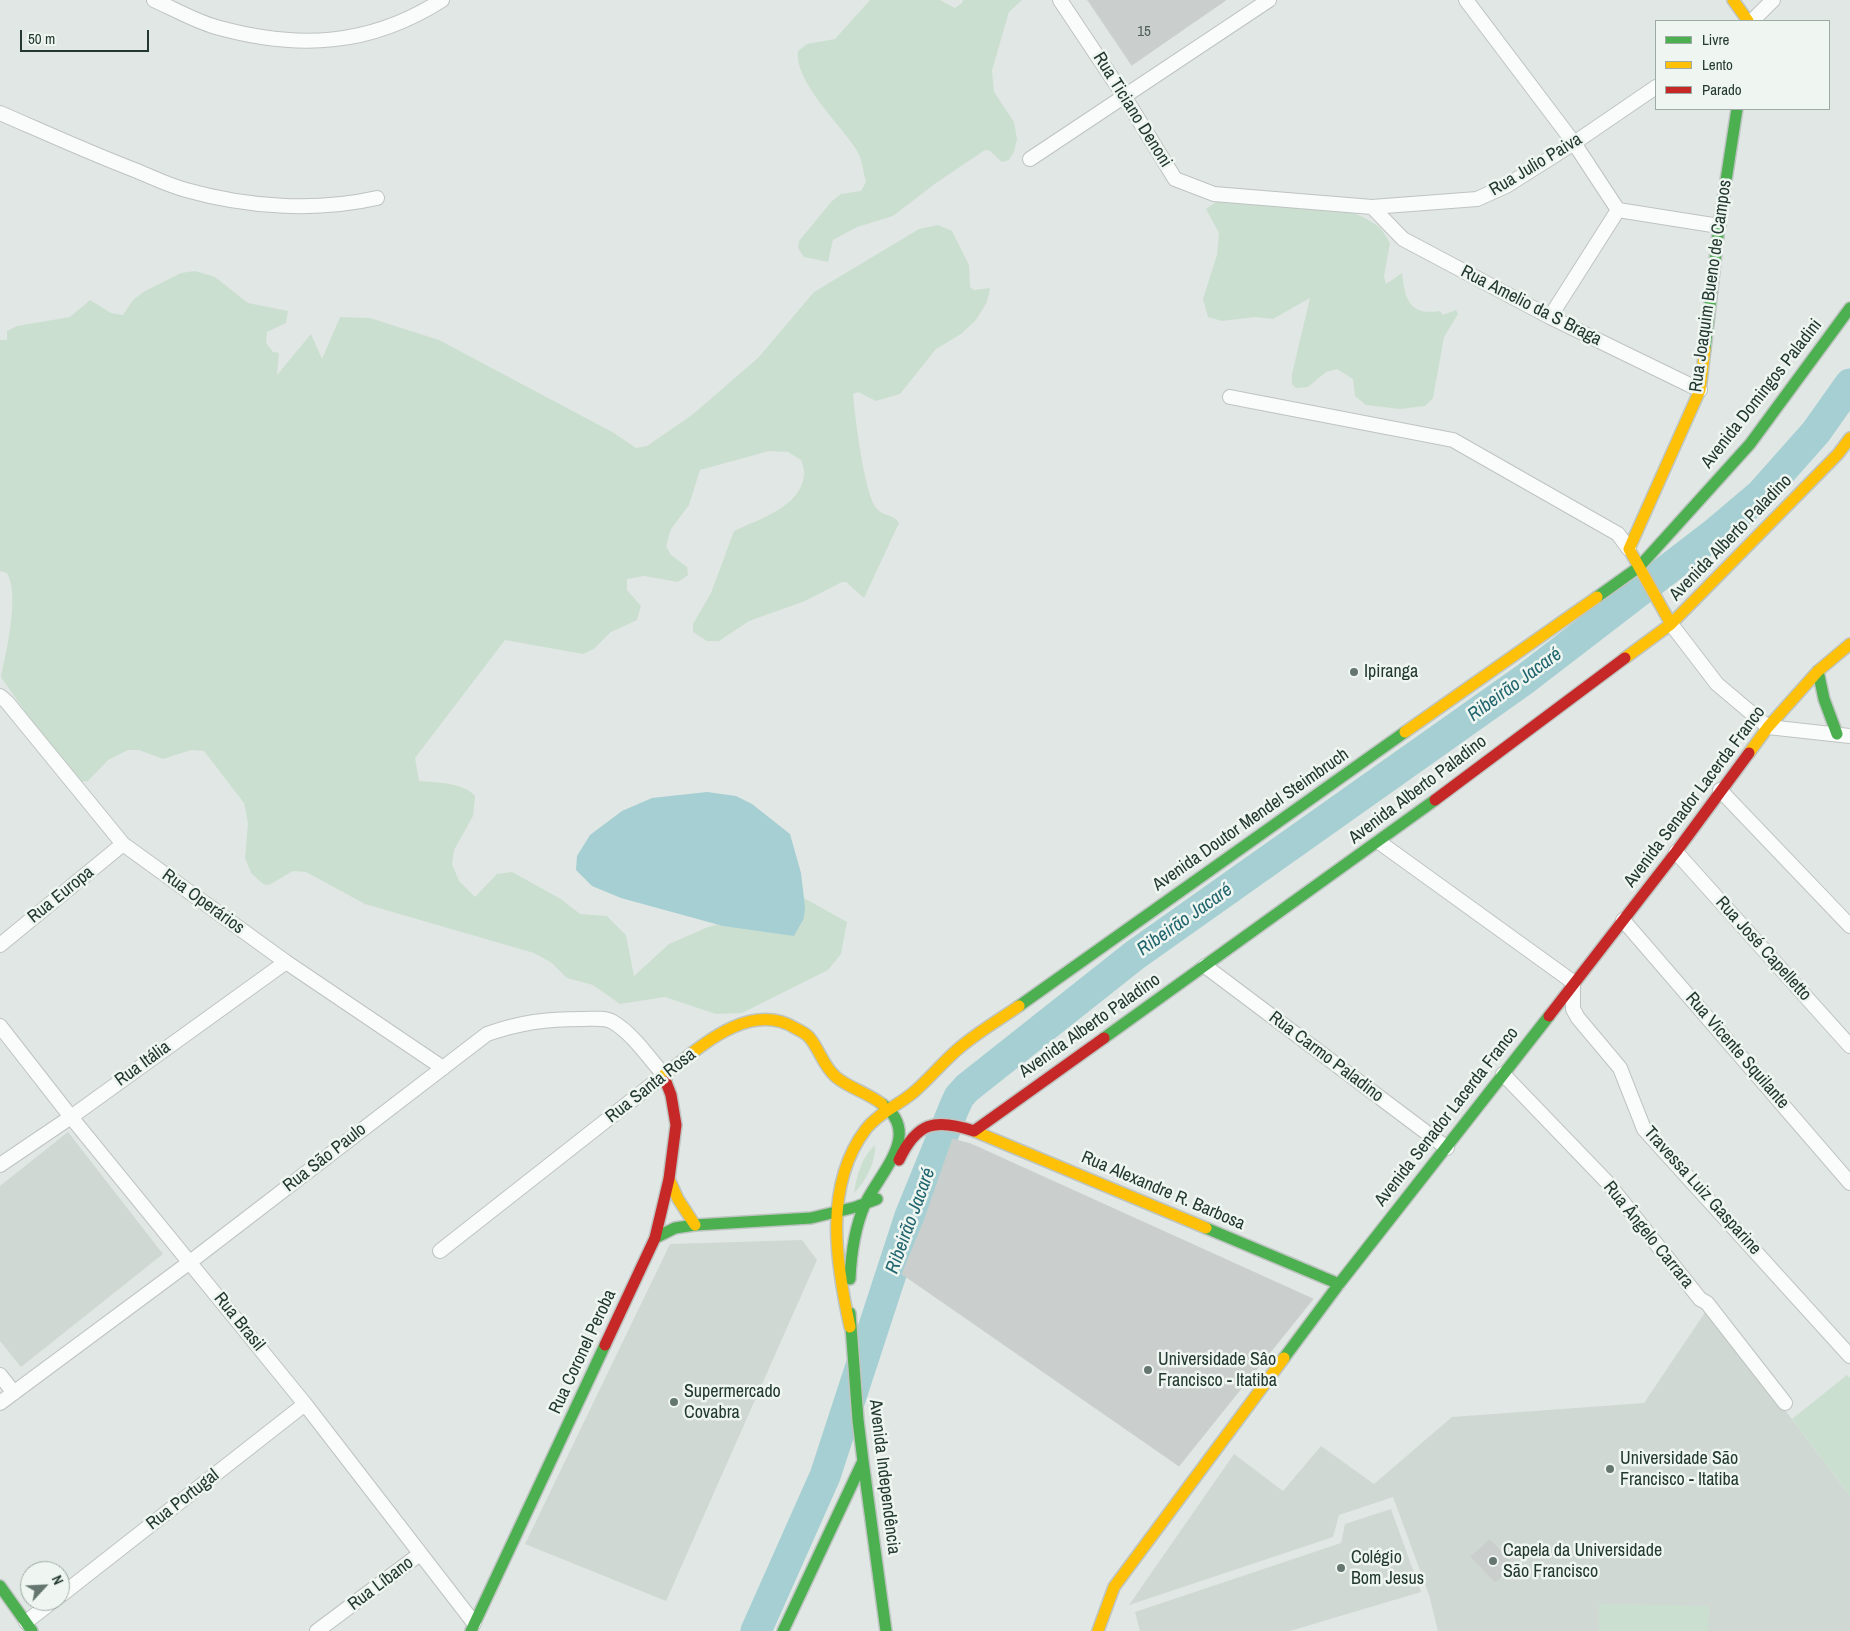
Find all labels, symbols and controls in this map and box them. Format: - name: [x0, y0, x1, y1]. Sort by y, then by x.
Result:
- scale bar: [22, 20, 151, 52]
- legend: [1655, 20, 1830, 110]
- house number: 15: [1137, 23, 1151, 41]
- text: 50 m: [28, 28, 55, 49]
- text: Livre: [1702, 29, 1729, 50]
- street label: Rua Ticiano Denoni: [1088, 48, 1176, 172]
- text: Lento: [1702, 54, 1733, 75]
- text: Parado: [1702, 79, 1742, 100]
- street label: Rua Julio Paiva: [1486, 129, 1586, 201]
- street label: Rua Joaquim Bueno de Campos: [1685, 178, 1737, 394]
- street label: Rua Amelio da S Braga: [1457, 261, 1605, 351]
- street label: Avenida Domingos Paladini: [1697, 315, 1827, 473]
- street label: Avenida Alberto Paladino: [1665, 470, 1797, 606]
- water label: Ribeirão Jacaré: [1463, 643, 1567, 727]
- place label: Ipiranga: [1364, 661, 1418, 683]
- marker: Ipiranga: [1348, 666, 1360, 678]
- street label: Avenida Senador Lacerda Franco: [1620, 702, 1770, 892]
- street label: Avenida Alberto Paladino: [1345, 731, 1491, 849]
- street label: Avenida Doutor Mendel Steimbruch: [1149, 744, 1353, 896]
- street label: Rua Europa: [24, 862, 98, 928]
- street label: Rua Operários: [157, 865, 249, 939]
- water label: Ribeirão Jacaré: [1133, 879, 1237, 961]
- street label: Rua José Capelletto: [1711, 892, 1815, 1006]
- street label: Avenida Alberto Paladino: [1015, 969, 1165, 1083]
- street label: Rua Vicente Squilante: [1680, 988, 1794, 1114]
- street label: Rua Carmo Paladino: [1264, 1007, 1388, 1107]
- street label: Avenida Senador Lacerda Franco: [1370, 1023, 1524, 1211]
- street label: Rua Itália: [111, 1037, 175, 1091]
- street label: Rua Santa Rosa: [602, 1044, 700, 1128]
- street label: Rua São Paulo: [279, 1119, 371, 1197]
- street label: Travessa Luiz Gasparine: [1639, 1122, 1765, 1260]
- street label: Rua Alexandre R. Barbosa: [1078, 1147, 1248, 1235]
- water label: Ribeirão Jacaré: [881, 1165, 941, 1277]
- street label: Rua Ângelo Carrara: [1598, 1177, 1698, 1293]
- street label: Rua Coronel Peroba: [545, 1286, 621, 1418]
- street label: Rua Brasil: [209, 1288, 269, 1356]
- place label: Universidade Sâo Francisco - Itatiba: [1158, 1349, 1277, 1392]
- marker: Universidade Sâo Francisco - Itatiba: [1142, 1364, 1154, 1376]
- place label: Supermercado Covabra: [684, 1381, 781, 1424]
- marker: Supermercado Covabra: [668, 1396, 680, 1408]
- street label: Avenida Independência: [864, 1398, 904, 1556]
- place label: Universidade São Francisco - Itatiba: [1620, 1448, 1739, 1490]
- marker: Universidade São Francisco - Itatiba: [1604, 1463, 1616, 1475]
- street label: Rua Portugal: [142, 1465, 224, 1535]
- place label: Capela da Universidade São Francisco: [1503, 1540, 1662, 1582]
- place label: Colégio Bom Jesus: [1351, 1547, 1424, 1590]
- street label: Rua Líbano: [344, 1552, 418, 1616]
- marker: Capela da Universidade São Francisco: [1487, 1555, 1499, 1567]
- north arrow: [20, 1561, 70, 1611]
- marker: Colégio Bom Jesus: [1335, 1562, 1347, 1574]
- text: N: [48, 1573, 68, 1588]

